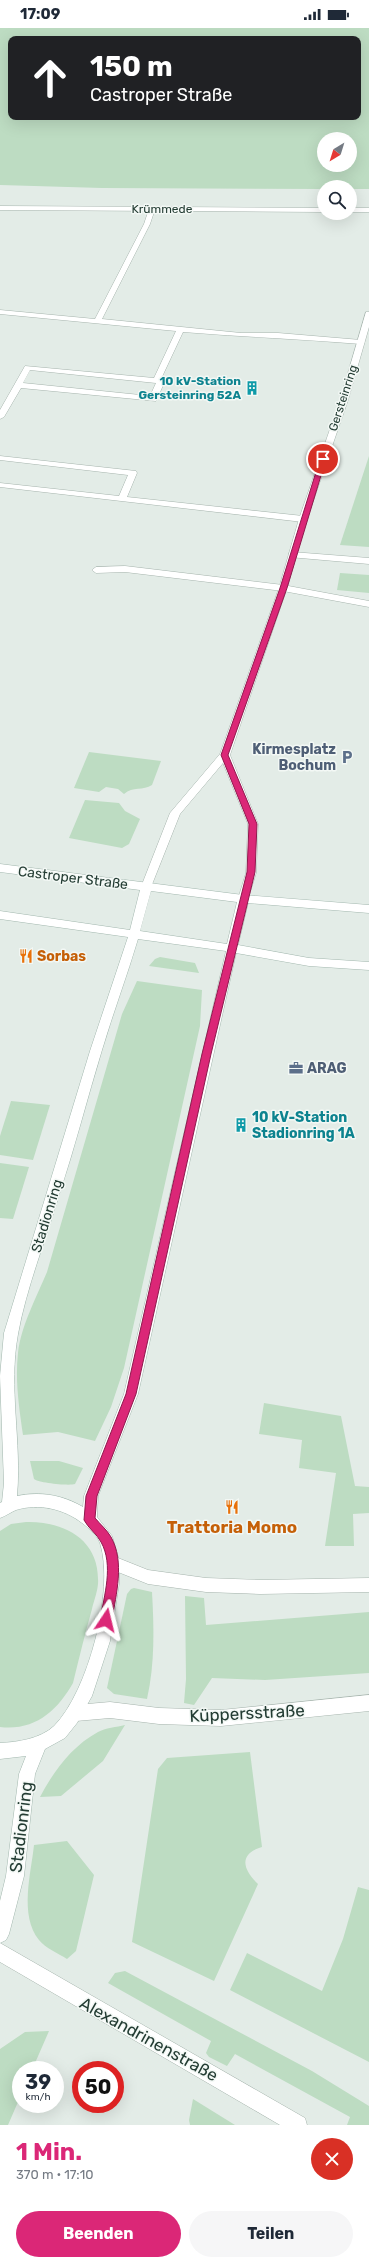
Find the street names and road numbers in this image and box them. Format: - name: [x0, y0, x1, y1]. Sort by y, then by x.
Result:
- street label: Krümmede: [132, 202, 193, 216]
- street label: Gersteinring: [326, 363, 360, 433]
- street label: Castroper Straße: [17, 863, 129, 893]
- street label: Stadionring: [28, 1177, 66, 1255]
- street label: Küppersstraße: [189, 1700, 305, 1726]
- street label: Stadionring: [5, 1780, 37, 1874]
- street label: Alexandrinenstraße: [76, 1993, 222, 2085]

